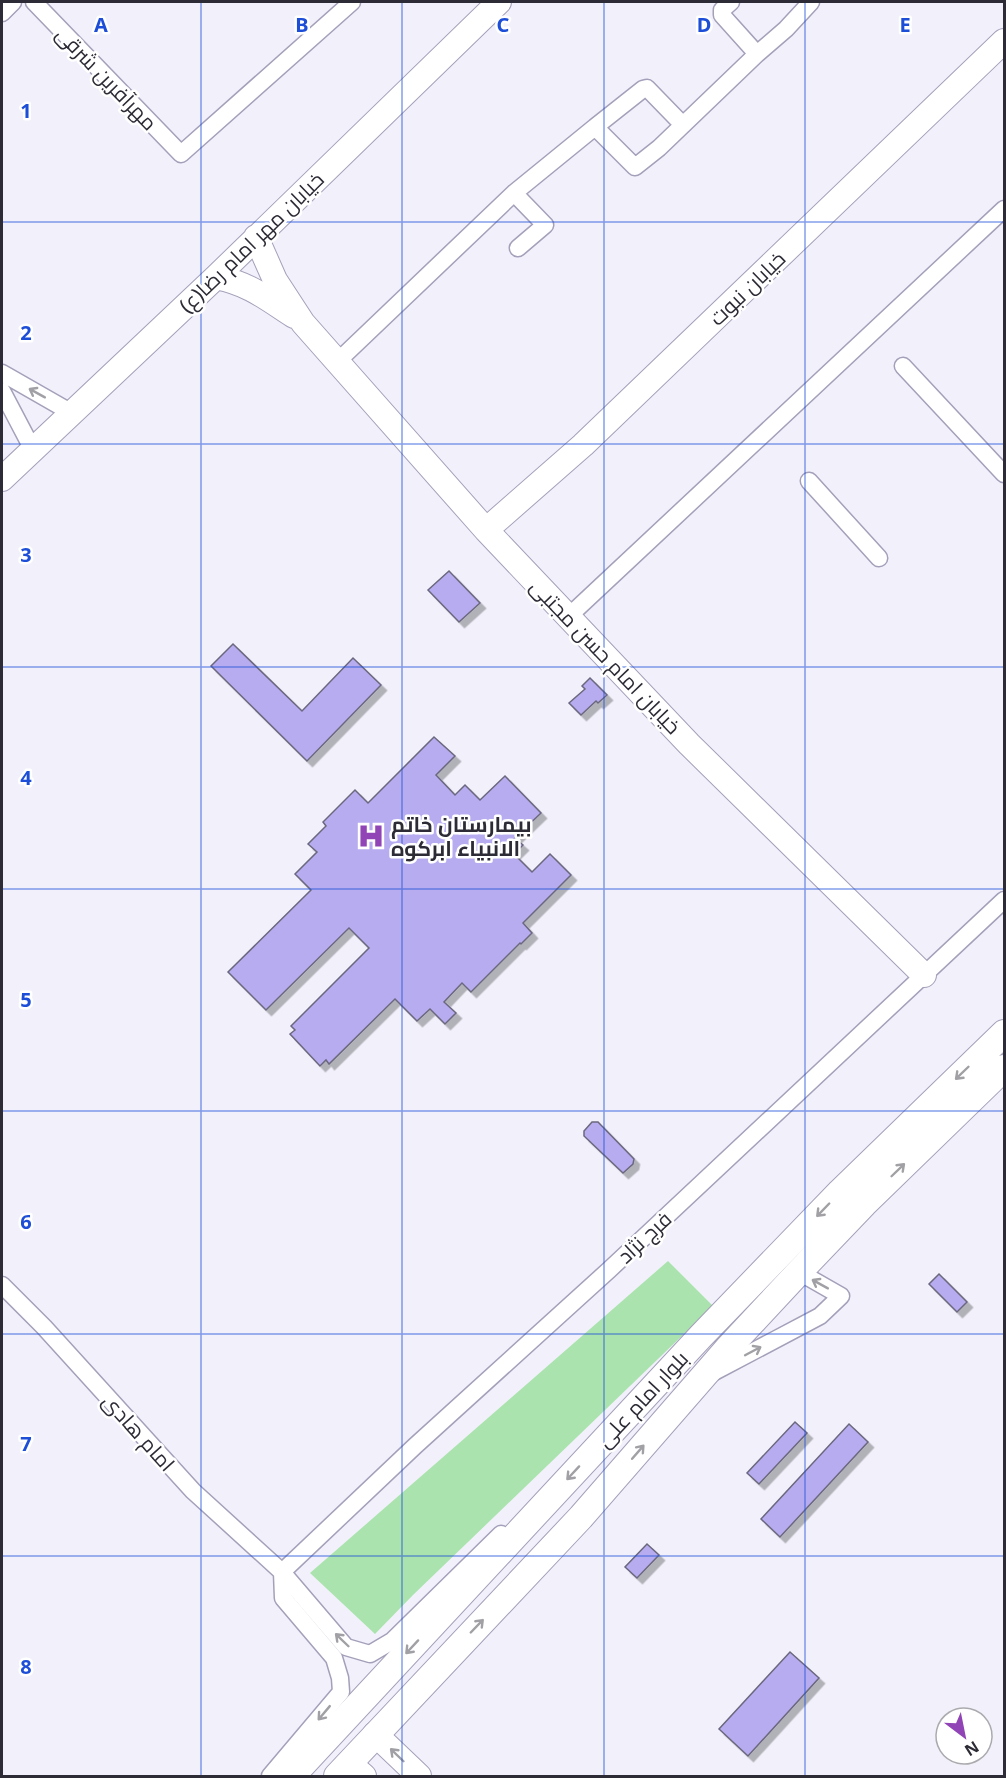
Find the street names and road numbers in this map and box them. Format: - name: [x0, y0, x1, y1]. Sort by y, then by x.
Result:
- street label: مهرآفرین شرقی: [50, 20, 164, 136]
- street label: خیابان مهر امام رضا(ع): [172, 165, 330, 319]
- street label: خیابان نبوت: [703, 245, 791, 331]
- street label: خیابان امام حسن مجتبی: [524, 572, 688, 740]
- street label: فرج نژاد: [611, 1205, 678, 1270]
- street label: بلوار امام علی: [590, 1345, 695, 1454]
- street label: امام هادی: [96, 1387, 181, 1478]

